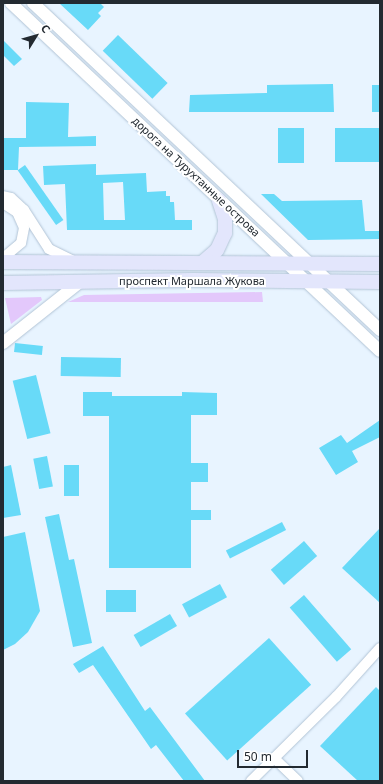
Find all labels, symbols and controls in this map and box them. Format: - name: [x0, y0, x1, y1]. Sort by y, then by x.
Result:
- north arrow: [16, 16, 56, 56]
- text: С: [38, 21, 54, 36]
- street label: дорога на Турухтанные острова: [129, 114, 263, 240]
- street label: проспект Маршала Жукова: [119, 274, 265, 288]
- scale bar: [239, 742, 310, 768]
- text: 50 m: [244, 748, 272, 765]

